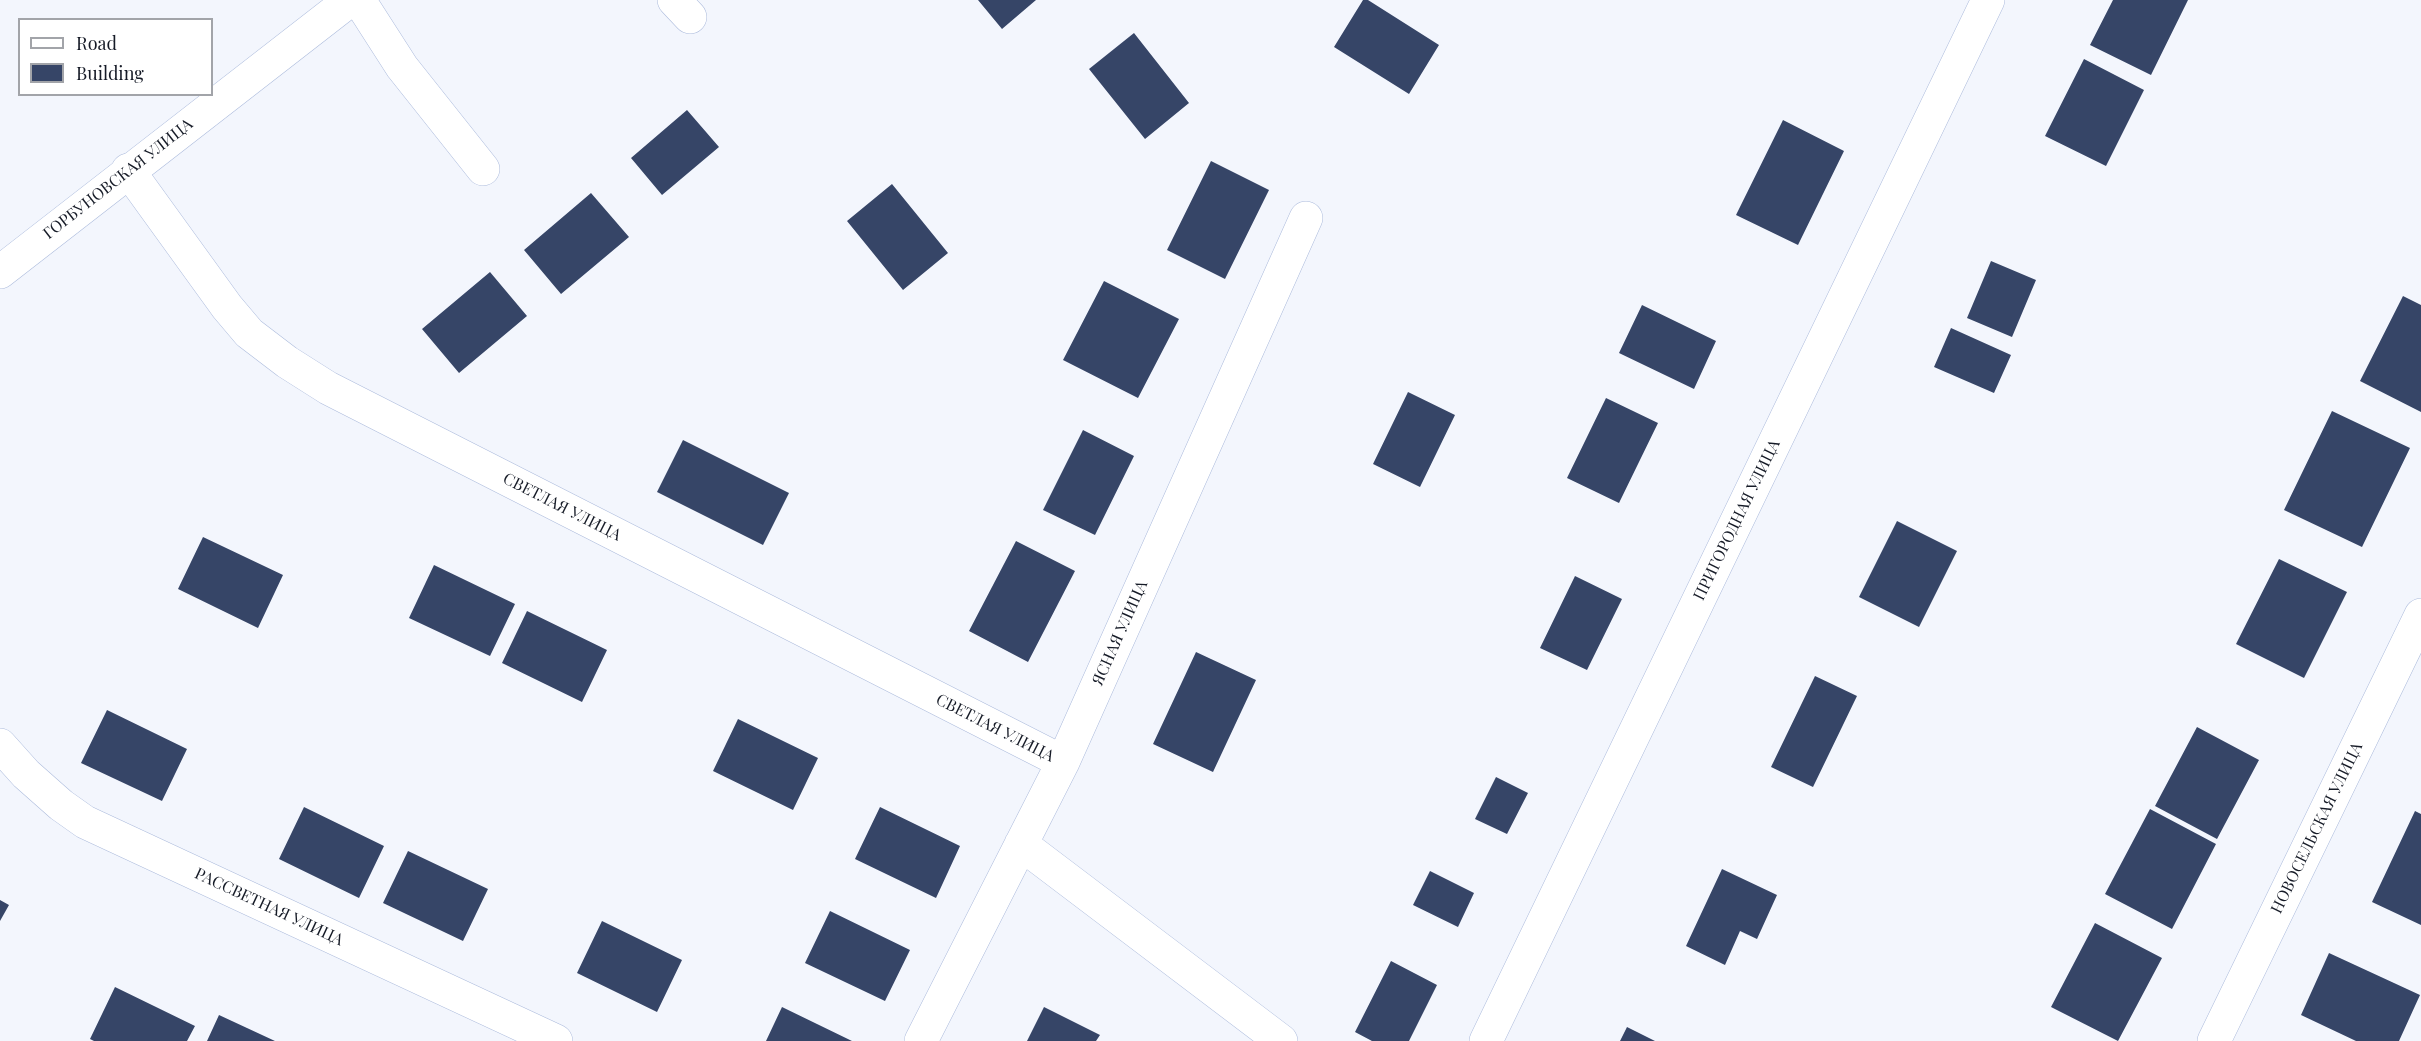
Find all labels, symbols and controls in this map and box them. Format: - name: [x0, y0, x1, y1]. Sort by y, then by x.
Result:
- legend: [18, 18, 213, 96]
- text: Road: [76, 31, 117, 55]
- text: Building: [76, 61, 144, 85]
- street label: ГОРБУНОВСКАЯ УЛИЦА: [39, 115, 197, 243]
- street label: ПРИГОРОДНАЯ УЛИЦА: [1690, 437, 1784, 603]
- street label: СВЕТЛАЯ УЛИЦА: [500, 469, 624, 545]
- street label: ЯСНАЯ УЛИЦА: [1088, 578, 1152, 688]
- street label: СВЕТЛАЯ УЛИЦА: [933, 690, 1057, 766]
- street label: НОВОСЕЛЬСКАЯ УЛИЦА: [2267, 739, 2367, 917]
- street label: РАССВЕТНАЯ УЛИЦА: [192, 864, 346, 950]

